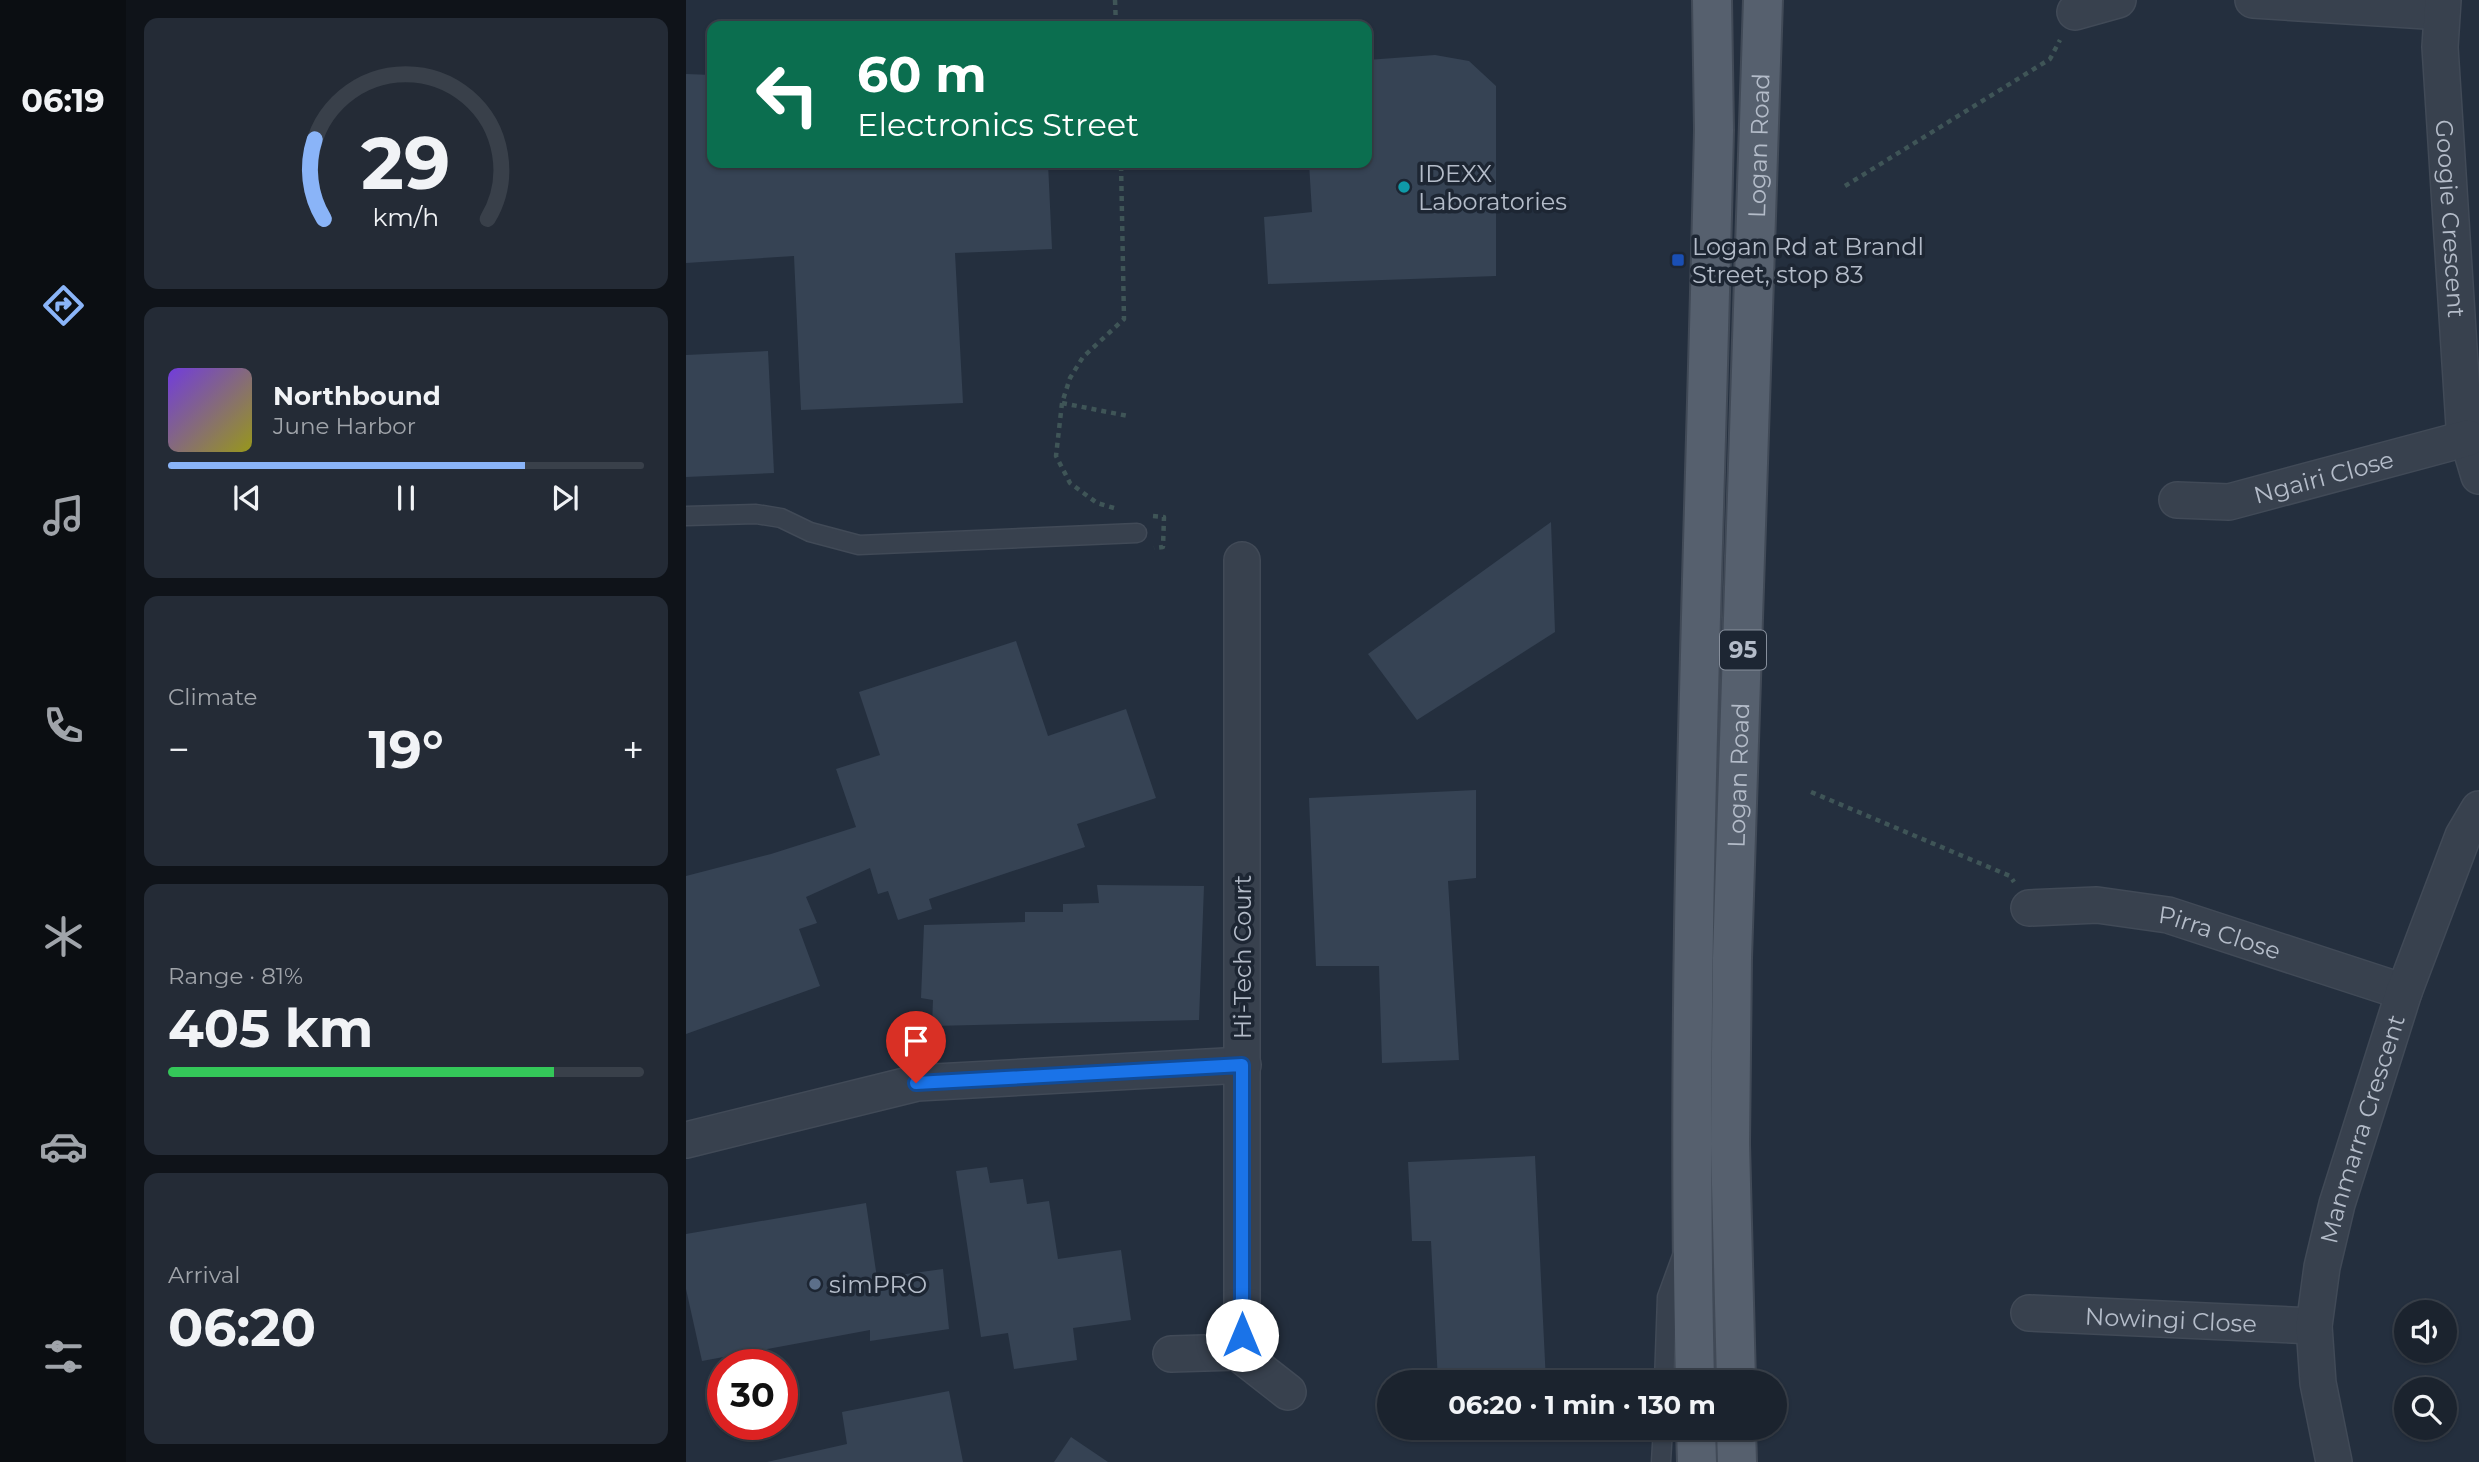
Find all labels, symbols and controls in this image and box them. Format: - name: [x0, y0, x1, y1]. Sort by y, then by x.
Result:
- text: 60 m: [857, 45, 987, 104]
- icon: left: [742, 49, 833, 140]
- street label: Logan Road: [1741, 73, 1775, 218]
- text: 06:19: [21, 81, 105, 120]
- text: Electronics Street: [857, 105, 1139, 144]
- street label: Googie Crescent: [2430, 118, 2472, 319]
- text: 29: [361, 120, 451, 208]
- place label: IDEXX Laboratories: [1418, 159, 1567, 216]
- marker: IDEXX Laboratories: [1396, 179, 1412, 195]
- text: km/h: [373, 202, 439, 232]
- place label: Logan Rd at Brandl Street, stop 83: [1692, 232, 1924, 289]
- marker: Logan Rd at Brandl Street, stop 83: [1670, 252, 1686, 268]
- icon: directions: [39, 281, 88, 330]
- text: Northbound: [273, 380, 441, 412]
- text: June Harbor: [273, 412, 416, 440]
- street label: Ngairi Close: [2251, 444, 2397, 509]
- icon: previous: [228, 479, 266, 517]
- icon: pause: [387, 479, 425, 517]
- icon: next: [546, 479, 584, 517]
- icon: music: [39, 491, 88, 540]
- road number: 95: [1720, 630, 1766, 670]
- text: Climate: [168, 683, 257, 711]
- icon: phone: [39, 701, 88, 750]
- street label: Logan Road: [1721, 702, 1755, 848]
- text: 19°: [368, 718, 444, 781]
- text: −: [168, 726, 190, 773]
- text: +: [622, 726, 644, 773]
- street label: Hi-Tech Court: [1228, 874, 1257, 1039]
- street label: Pirra Close: [2157, 899, 2284, 965]
- icon: climate: [39, 912, 88, 961]
- text: Range · 81%: [168, 962, 303, 990]
- text: 405 km: [168, 997, 373, 1060]
- pin: [886, 1011, 946, 1083]
- street label: Manmarra Crescent: [2314, 1011, 2411, 1246]
- icon: arrive: [897, 1022, 935, 1060]
- icon: car: [39, 1122, 88, 1171]
- text: Arrival: [168, 1261, 241, 1289]
- place label: simPRO: [829, 1270, 927, 1299]
- marker: simPRO: [807, 1276, 823, 1292]
- text: 06:20: [168, 1296, 316, 1359]
- position arrow: [1205, 1298, 1279, 1372]
- map controls: [2394, 1300, 2457, 1440]
- button: sound: [2394, 1300, 2457, 1363]
- street label: Nowingi Close: [2084, 1301, 2257, 1338]
- icon: filters: [39, 1332, 88, 1381]
- speed limit sign: 30: [707, 1349, 798, 1440]
- button: search: [2394, 1377, 2457, 1440]
- text: 06:20 · 1 min · 130 m: [1448, 1389, 1716, 1421]

